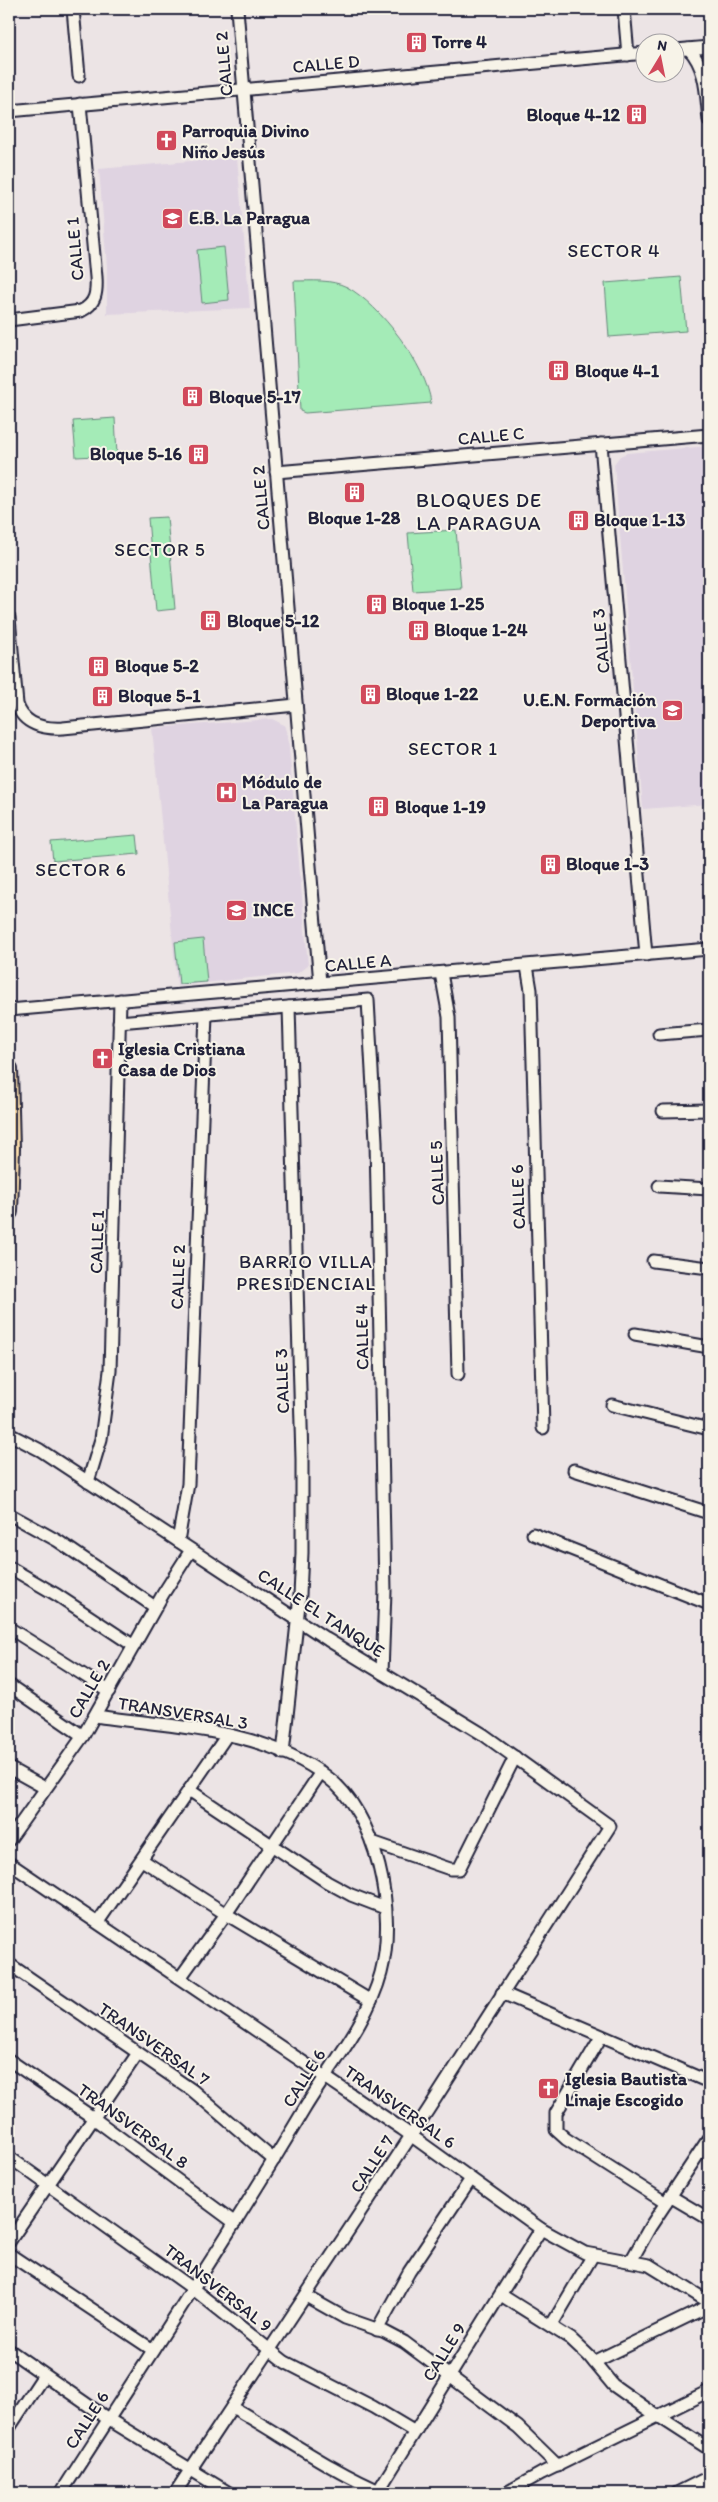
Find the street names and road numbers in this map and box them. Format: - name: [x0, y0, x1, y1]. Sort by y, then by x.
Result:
- street label: CALLE 2: [210, 30, 238, 97]
- street label: CALLE D: [292, 50, 361, 78]
- street label: CALLE 1: [61, 216, 89, 282]
- street label: CALLE C: [457, 422, 525, 450]
- street label: CALLE 2: [247, 464, 275, 531]
- street label: CALLE 3: [587, 607, 615, 674]
- street label: CALLE A: [324, 949, 393, 977]
- street label: CALLE 5: [425, 1140, 449, 1206]
- street label: CALLE 6: [506, 1164, 530, 1230]
- street label: CALLE 1: [85, 1210, 109, 1274]
- street label: CALLE 2: [166, 1244, 190, 1310]
- street label: CALLE 4: [350, 1304, 374, 1370]
- street label: CALLE 3: [270, 1348, 294, 1414]
- street label: CALLE EL TANQUE: [253, 1564, 389, 1662]
- street label: CALLE 2: [63, 1655, 115, 1723]
- street label: TRANSVERSAL 3: [116, 1692, 250, 1734]
- street label: TRANSVERSAL 7: [94, 1998, 214, 2090]
- street label: CALLE 6: [277, 2045, 331, 2111]
- street label: TRANSVERSAL 6: [340, 2060, 460, 2154]
- street label: TRANSVERSAL 8: [73, 2078, 193, 2174]
- street label: CALLE 7: [345, 2131, 399, 2197]
- street label: TRANSVERSAL 9: [160, 2239, 276, 2337]
- street label: CALLE 9: [417, 2319, 471, 2385]
- street label: CALLE 6: [60, 2387, 114, 2453]

